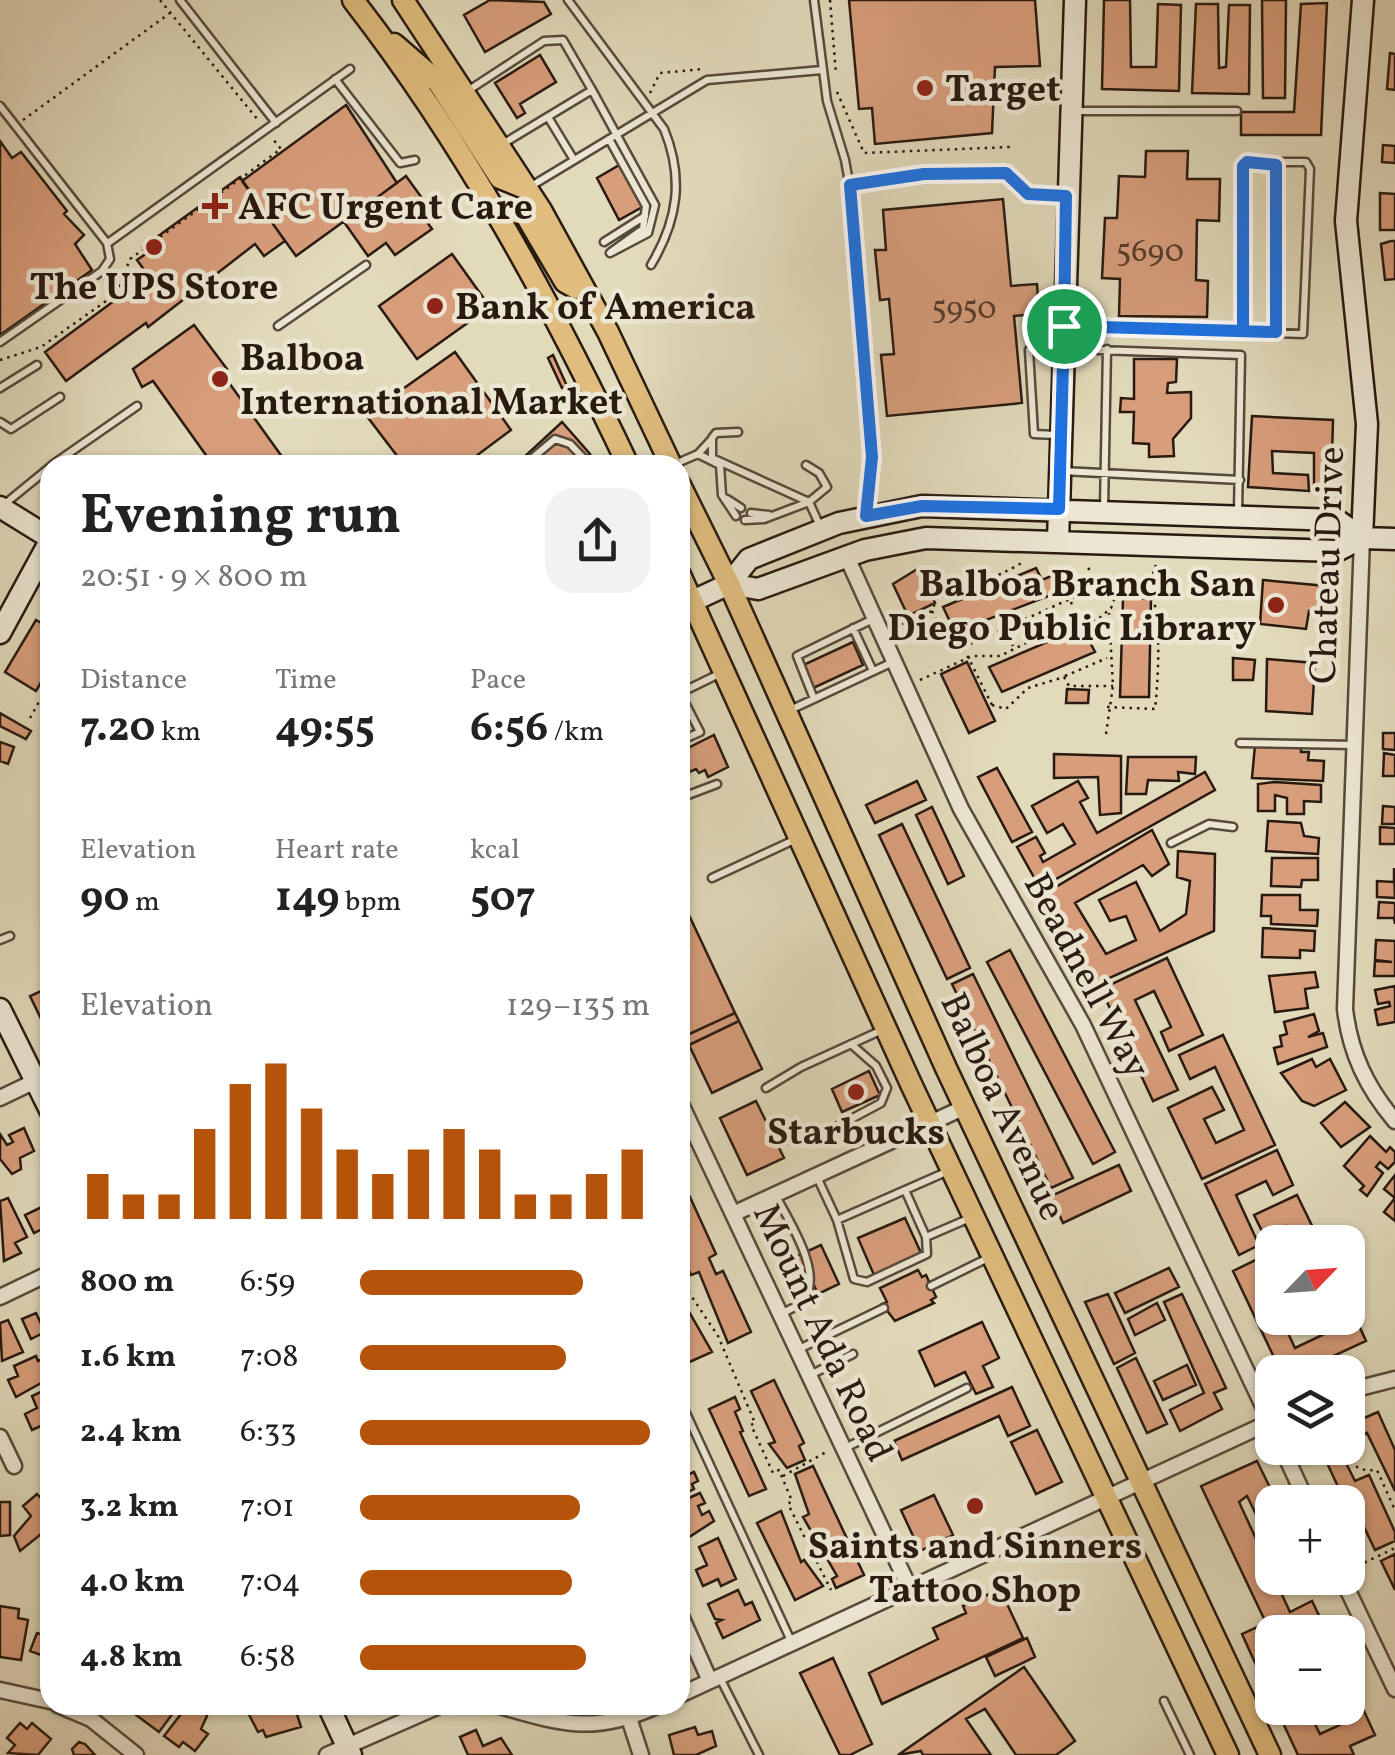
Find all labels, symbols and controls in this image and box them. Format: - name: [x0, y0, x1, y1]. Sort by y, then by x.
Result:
- place label: Target: [945, 65, 1061, 118]
- marker: Target: [914, 77, 936, 99]
- place label: AFC Urgent Care: [238, 183, 533, 236]
- marker: AFC Urgent Care: [202, 193, 228, 219]
- house number: 5690: [1116, 231, 1184, 275]
- marker: The UPS Store: [143, 236, 165, 258]
- place label: The UPS Store: [30, 263, 278, 316]
- place label: Bank of America: [455, 283, 756, 336]
- pin: [1022, 284, 1107, 369]
- house number: 5950: [931, 288, 997, 332]
- marker: Bank of America: [424, 295, 446, 317]
- icon: arrive: [1037, 299, 1092, 354]
- place label: Balboa International Market: [240, 334, 623, 431]
- marker: Balboa International Market: [209, 368, 231, 390]
- street label: Chateau Drive: [1299, 445, 1360, 685]
- text: Evening run: [80, 480, 401, 556]
- button: share: [545, 488, 650, 593]
- text: 20:51 · 9 × 800 m: [80, 556, 308, 600]
- place label: Balboa Branch San Diego Public Library: [887, 560, 1256, 657]
- marker: Balboa Branch San Diego Public Library: [1265, 594, 1287, 616]
- text: Distance: [80, 661, 187, 700]
- text: Time: [275, 661, 336, 700]
- text: Pace: [470, 661, 526, 700]
- text: 7.20: [80, 700, 155, 759]
- text: 49:55: [275, 700, 375, 759]
- text: 6:56: [470, 700, 548, 759]
- text: km: [155, 713, 201, 752]
- text: /km: [548, 713, 604, 752]
- text: Elevation: [80, 831, 196, 870]
- text: Heart rate: [275, 831, 399, 870]
- text: kcal: [470, 831, 520, 870]
- street label: Beadnell Way: [1009, 865, 1161, 1089]
- text: 90: [80, 870, 129, 929]
- text: 149: [275, 870, 339, 929]
- text: 507: [470, 870, 536, 929]
- text: m: [129, 883, 160, 922]
- text: bpm: [339, 883, 401, 922]
- text: Elevation: [80, 985, 213, 1029]
- text: 129–135 m: [506, 985, 650, 1029]
- street label: Balboa Avenue: [925, 985, 1077, 1230]
- marker: Starbucks: [845, 1081, 867, 1103]
- place label: Starbucks: [767, 1108, 945, 1161]
- street label: Mount Ada Road: [738, 1196, 904, 1471]
- north arrow: [1255, 1225, 1365, 1335]
- map controls: [1255, 1225, 1365, 1725]
- text: 800 m: [80, 1261, 175, 1305]
- text: 6:59: [240, 1261, 295, 1305]
- text: 1.6 km: [80, 1336, 176, 1380]
- text: 7:08: [240, 1336, 299, 1380]
- button: layers: [1255, 1355, 1365, 1465]
- text: 2.4 km: [80, 1411, 182, 1455]
- text: 6:33: [240, 1411, 296, 1455]
- button: +: [1255, 1485, 1365, 1595]
- text: 3.2 km: [80, 1486, 179, 1530]
- text: 7:01: [240, 1486, 295, 1530]
- marker: Saints and Sinners Tattoo Shop: [964, 1495, 986, 1517]
- place label: Saints and Sinners Tattoo Shop: [808, 1522, 1142, 1619]
- text: 4.0 km: [80, 1561, 185, 1605]
- text: 7:04: [240, 1561, 301, 1605]
- button: −: [1255, 1615, 1365, 1725]
- text: 4.8 km: [80, 1636, 183, 1680]
- text: 6:58: [240, 1636, 295, 1680]

